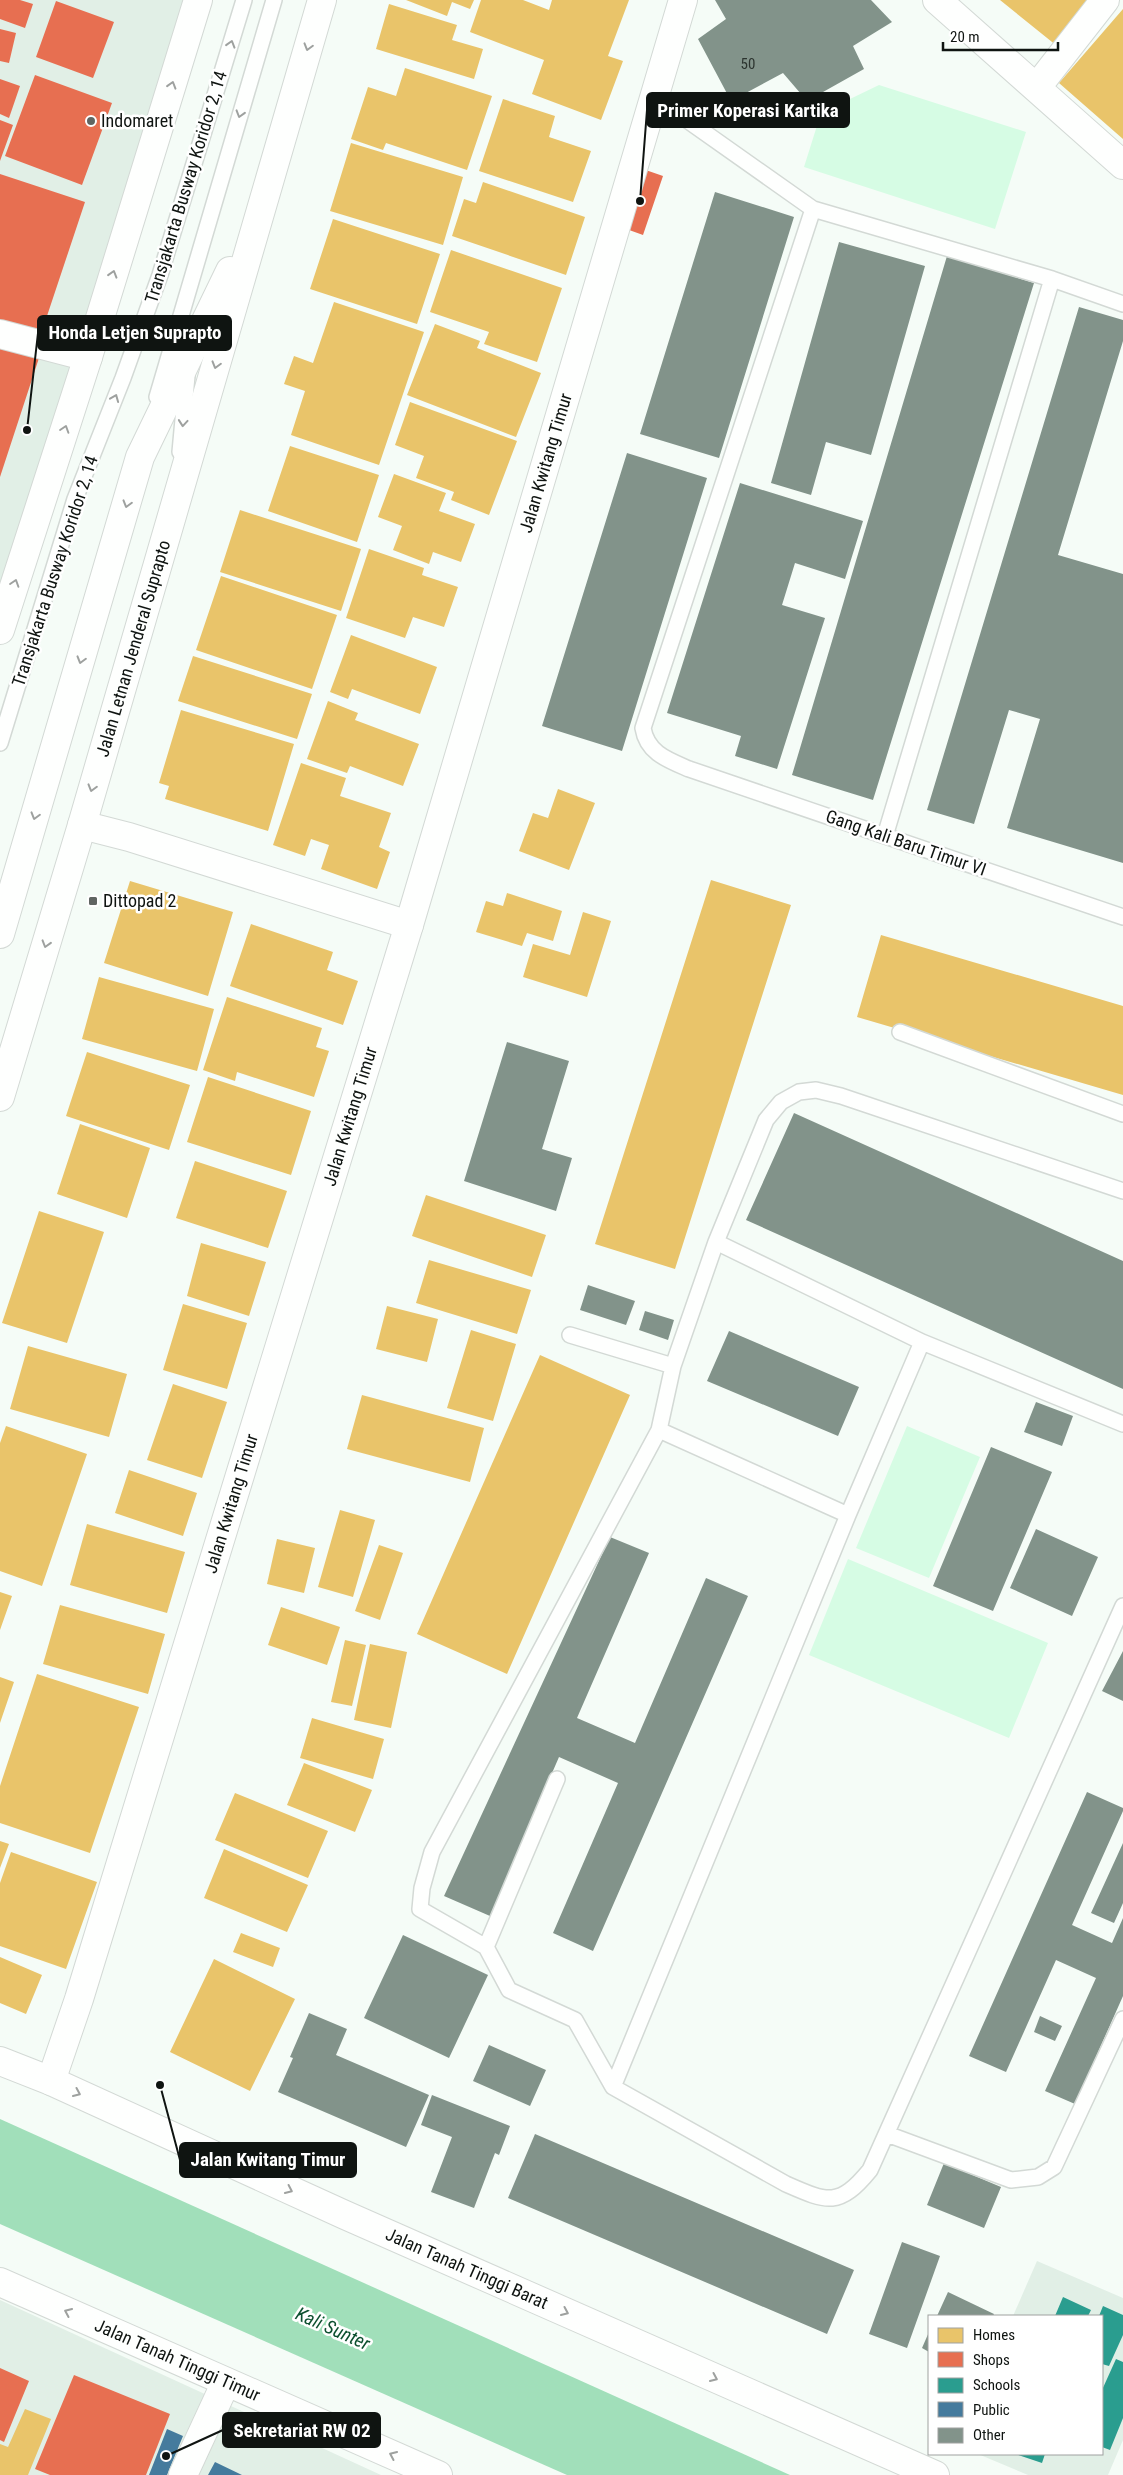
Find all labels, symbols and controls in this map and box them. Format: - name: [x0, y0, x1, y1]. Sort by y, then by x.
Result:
- scale bar: [943, 20, 1058, 52]
- text: 20 m: [950, 28, 980, 46]
- one-way arrow: [225, 40, 235, 48]
- one-way arrow: [303, 42, 314, 51]
- house number: 50: [741, 55, 755, 73]
- street label: Transjakarta Busway Koridor 2, 14: [140, 68, 231, 305]
- one-way arrow: [166, 81, 176, 90]
- callout: Primer Koperasi Kartika: [647, 93, 849, 127]
- text: Primer Koperasi Kartika: [657, 99, 839, 122]
- one-way arrow: [236, 109, 246, 117]
- place label: Indomaret: [101, 110, 173, 131]
- marker: Indomaret: [85, 115, 97, 127]
- one-way arrow: [108, 270, 118, 278]
- callout: Honda Letjen Suprapto: [38, 316, 231, 350]
- text: Honda Letjen Suprapto: [48, 321, 222, 344]
- one-way arrow: [212, 360, 222, 368]
- street label: Jalan Kwitang Timur: [515, 390, 576, 535]
- one-way arrow: [109, 395, 119, 403]
- one-way arrow: [177, 419, 188, 427]
- one-way arrow: [59, 425, 69, 433]
- street label: Transjakarta Busway Koridor 2, 14: [7, 453, 102, 689]
- one-way arrow: [122, 499, 132, 507]
- street label: Jalan Letnan Jenderal Suprapto: [91, 538, 174, 759]
- one-way arrow: [9, 580, 19, 588]
- one-way arrow: [76, 655, 86, 663]
- one-way arrow: [88, 784, 98, 792]
- street label: Gang Kali Baru Timur VI: [823, 805, 989, 880]
- one-way arrow: [30, 811, 40, 819]
- place label: Dittopad 2: [103, 890, 176, 911]
- marker: Dittopad 2: [87, 895, 99, 907]
- one-way arrow: [42, 939, 52, 948]
- street label: Jalan Kwitang Timur: [318, 1044, 381, 1188]
- street label: Jalan Kwitang Timur: [199, 1431, 262, 1576]
- one-way arrow: [72, 2087, 81, 2098]
- callout: Jalan Kwitang Timur: [180, 2143, 356, 2177]
- text: Jalan Kwitang Timur: [191, 2148, 345, 2171]
- one-way arrow: [284, 2183, 293, 2194]
- street label: Jalan Tanah Tinggi Barat: [383, 2223, 551, 2313]
- water label: Kali Sunter: [292, 2302, 374, 2355]
- one-way arrow: [560, 2306, 569, 2317]
- one-way arrow: [64, 2308, 73, 2319]
- street label: Jalan Tanah Tinggi Timur: [92, 2314, 264, 2406]
- legend: [928, 2315, 1103, 2455]
- text: Homes: [973, 2326, 1015, 2344]
- text: Shops: [973, 2351, 1010, 2369]
- one-way arrow: [709, 2371, 718, 2382]
- text: Schools: [973, 2376, 1020, 2394]
- text: Public: [973, 2401, 1010, 2419]
- callout: Sekretariat RW 02: [223, 2413, 380, 2447]
- text: Sekretariat RW 02: [234, 2419, 370, 2442]
- text: Other: [973, 2426, 1006, 2444]
- one-way arrow: [389, 2451, 398, 2462]

